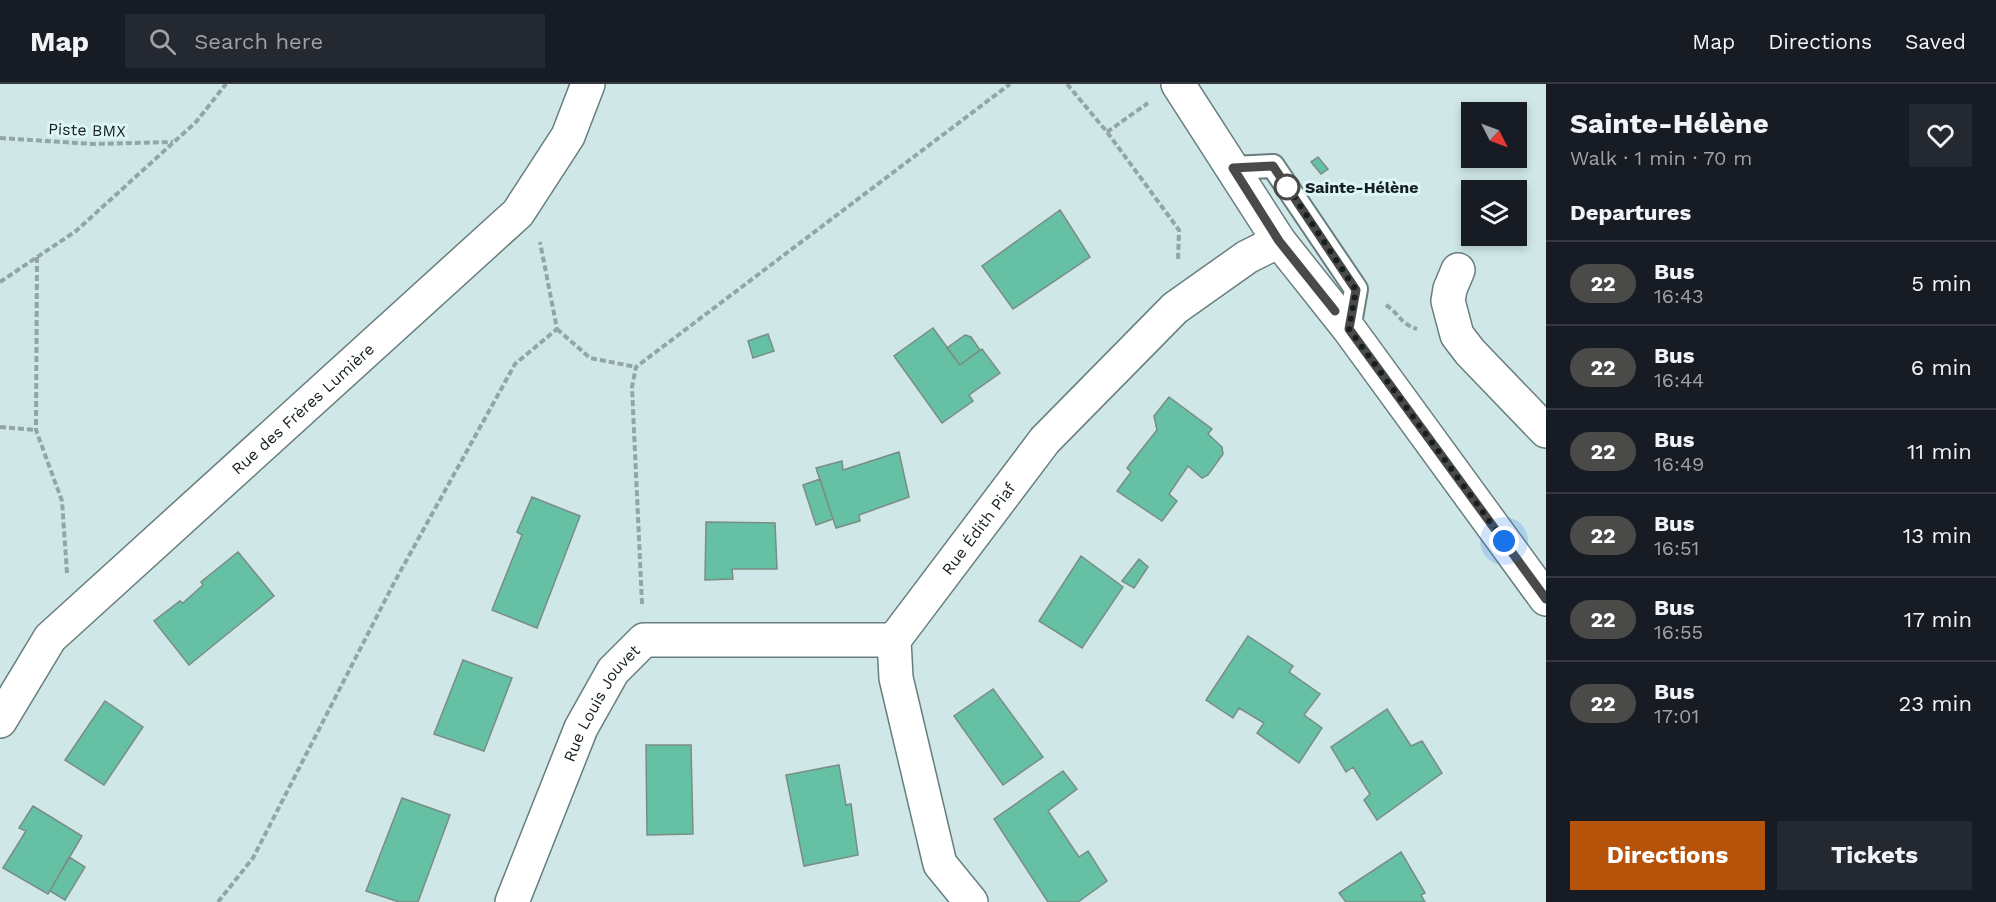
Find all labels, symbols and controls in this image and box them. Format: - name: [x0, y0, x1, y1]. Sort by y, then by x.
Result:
- search box: [125, 14, 545, 68]
- text: Map: [30, 25, 89, 58]
- icon: search: [146, 25, 179, 58]
- text: Search here: [194, 29, 323, 54]
- text: Map: [1692, 29, 1735, 54]
- text: Directions: [1768, 29, 1872, 54]
- text: Saved: [1905, 29, 1966, 54]
- north arrow: [1461, 102, 1527, 168]
- map controls: [1461, 102, 1527, 246]
- button: heart: [1909, 104, 1972, 167]
- text: Sainte-Hélène: [1570, 107, 1769, 140]
- street label: Piste BMX: [48, 119, 126, 141]
- text: Walk · 1 min · 70 m: [1570, 146, 1752, 170]
- marker: Sainte-Hélène: [1274, 174, 1300, 200]
- place label: Sainte-Hélène: [1305, 178, 1419, 197]
- button: layers: [1461, 180, 1527, 246]
- text: Departures: [1570, 200, 1691, 225]
- text: Bus: [1654, 259, 1694, 284]
- text: 22: [1590, 271, 1616, 296]
- text: 5 min: [1911, 271, 1972, 296]
- text: 16:43: [1654, 284, 1704, 308]
- street label: Rue des Frères Lumière: [227, 339, 378, 478]
- text: Bus: [1654, 343, 1694, 368]
- text: 22: [1590, 355, 1616, 380]
- text: 6 min: [1911, 355, 1972, 380]
- text: 16:44: [1654, 368, 1704, 392]
- text: Bus: [1654, 427, 1694, 452]
- text: 22: [1590, 439, 1616, 464]
- text: 11 min: [1907, 439, 1972, 464]
- text: 16:49: [1654, 452, 1704, 476]
- street label: Rue Édith Piaf: [937, 478, 1020, 578]
- text: Bus: [1654, 511, 1694, 536]
- text: 22: [1590, 523, 1616, 548]
- text: 13 min: [1903, 523, 1972, 548]
- your location: [1489, 526, 1519, 556]
- text: 16:51: [1654, 536, 1699, 560]
- text: Bus: [1654, 595, 1694, 620]
- text: 22: [1590, 607, 1616, 632]
- text: 17 min: [1904, 607, 1972, 632]
- text: 16:55: [1654, 620, 1703, 644]
- street label: Rue Louis Jouvet: [559, 640, 644, 764]
- text: Bus: [1654, 679, 1694, 704]
- text: 22: [1590, 691, 1616, 716]
- text: 23 min: [1898, 691, 1972, 716]
- text: 17:01: [1654, 704, 1699, 728]
- button: Directions: [1570, 821, 1765, 890]
- button: Tickets: [1777, 821, 1972, 890]

